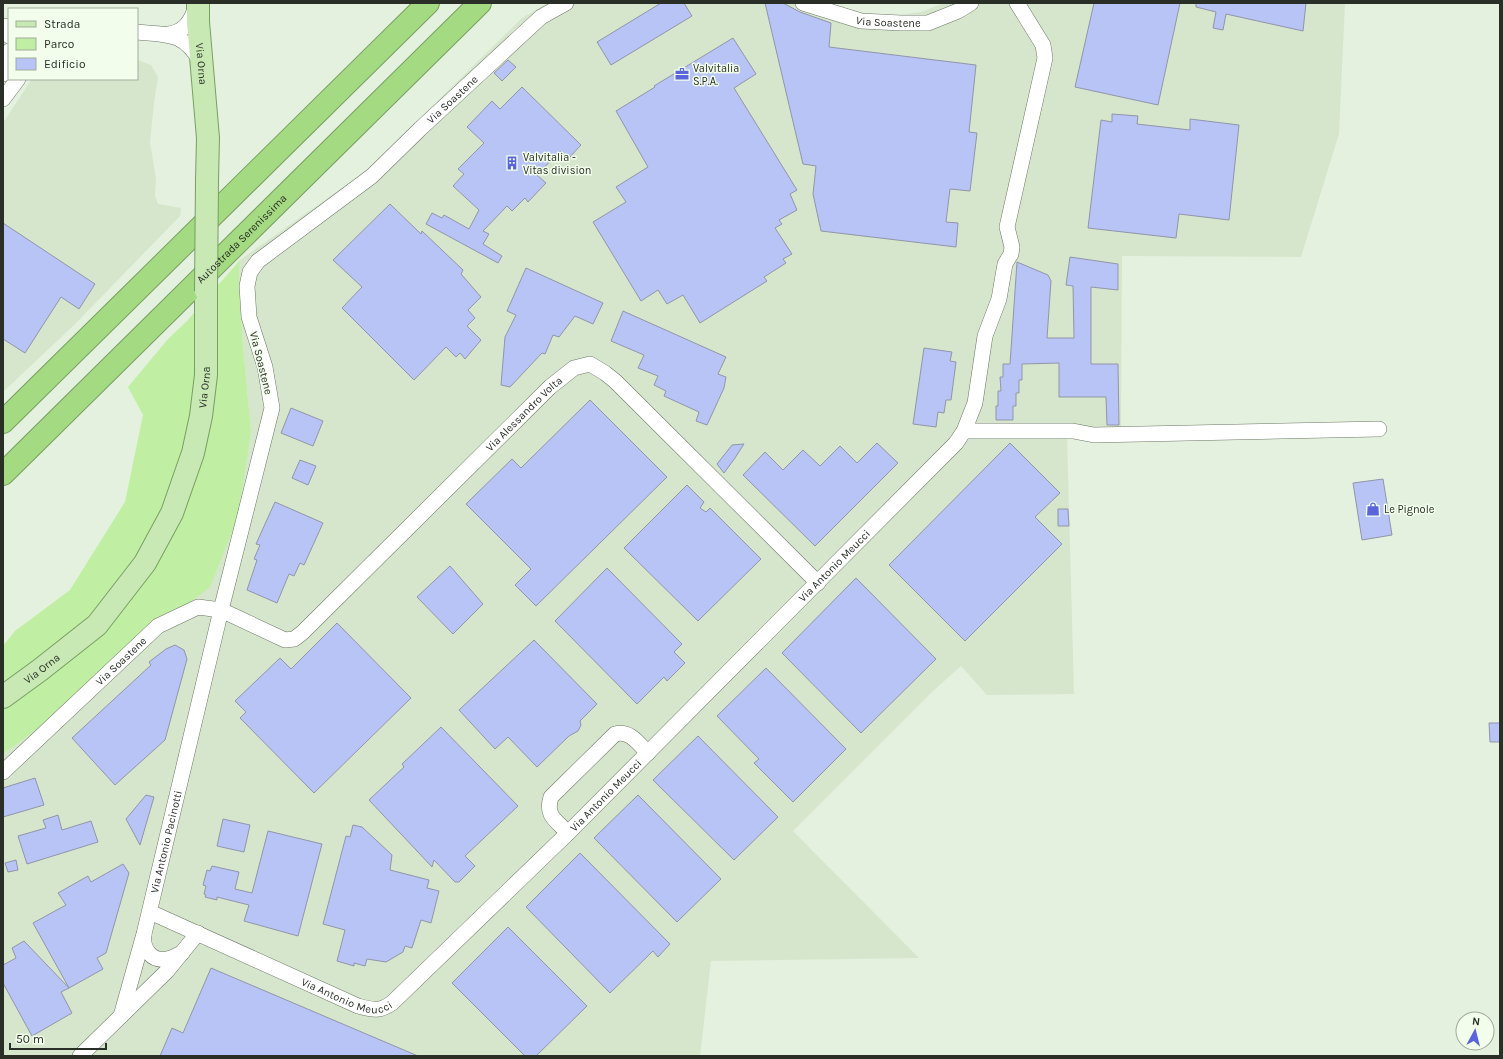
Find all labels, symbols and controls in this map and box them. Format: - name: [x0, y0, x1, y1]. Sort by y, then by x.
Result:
- legend: [8, 8, 138, 80]
- street label: Via Soastene: [854, 13, 921, 30]
- text: Strada: [44, 17, 80, 31]
- text: Parco: [44, 37, 74, 51]
- street label: Via Orna: [193, 42, 210, 85]
- text: Edificio: [44, 57, 85, 71]
- place label: Valvitalia S.P.A.: [693, 62, 739, 88]
- office icon: Valvitalia S.P.A.: [674, 66, 690, 82]
- street label: Via Soastene: [424, 72, 481, 126]
- place label: Valvitalia - Vitas division: [523, 151, 591, 177]
- building icon: Valvitalia - Vitas division: [504, 155, 520, 171]
- street label: Autostrada Serenissima: [194, 191, 289, 286]
- street label: Via Soastene: [247, 330, 275, 396]
- street label: Via Orna: [196, 366, 213, 409]
- street label: Via Alessandro Volta: [483, 373, 565, 454]
- shop icon: Le Pignole: [1365, 501, 1381, 517]
- place label: Le Pignole: [1384, 503, 1435, 516]
- street label: Via Antonio Meucci: [796, 527, 873, 604]
- street label: Via Soastene: [93, 634, 149, 688]
- street label: Via Orna: [21, 651, 62, 686]
- street label: Via Antonio Meucci: [567, 757, 644, 834]
- street label: Via Antonio Pacinotti: [147, 789, 184, 894]
- street label: Via Antonio Meucci: [299, 975, 395, 1016]
- north arrow: [1455, 1011, 1495, 1051]
- text: N: [1471, 1015, 1481, 1029]
- scale bar: [10, 1025, 106, 1051]
- text: 50 m: [16, 1032, 44, 1046]

